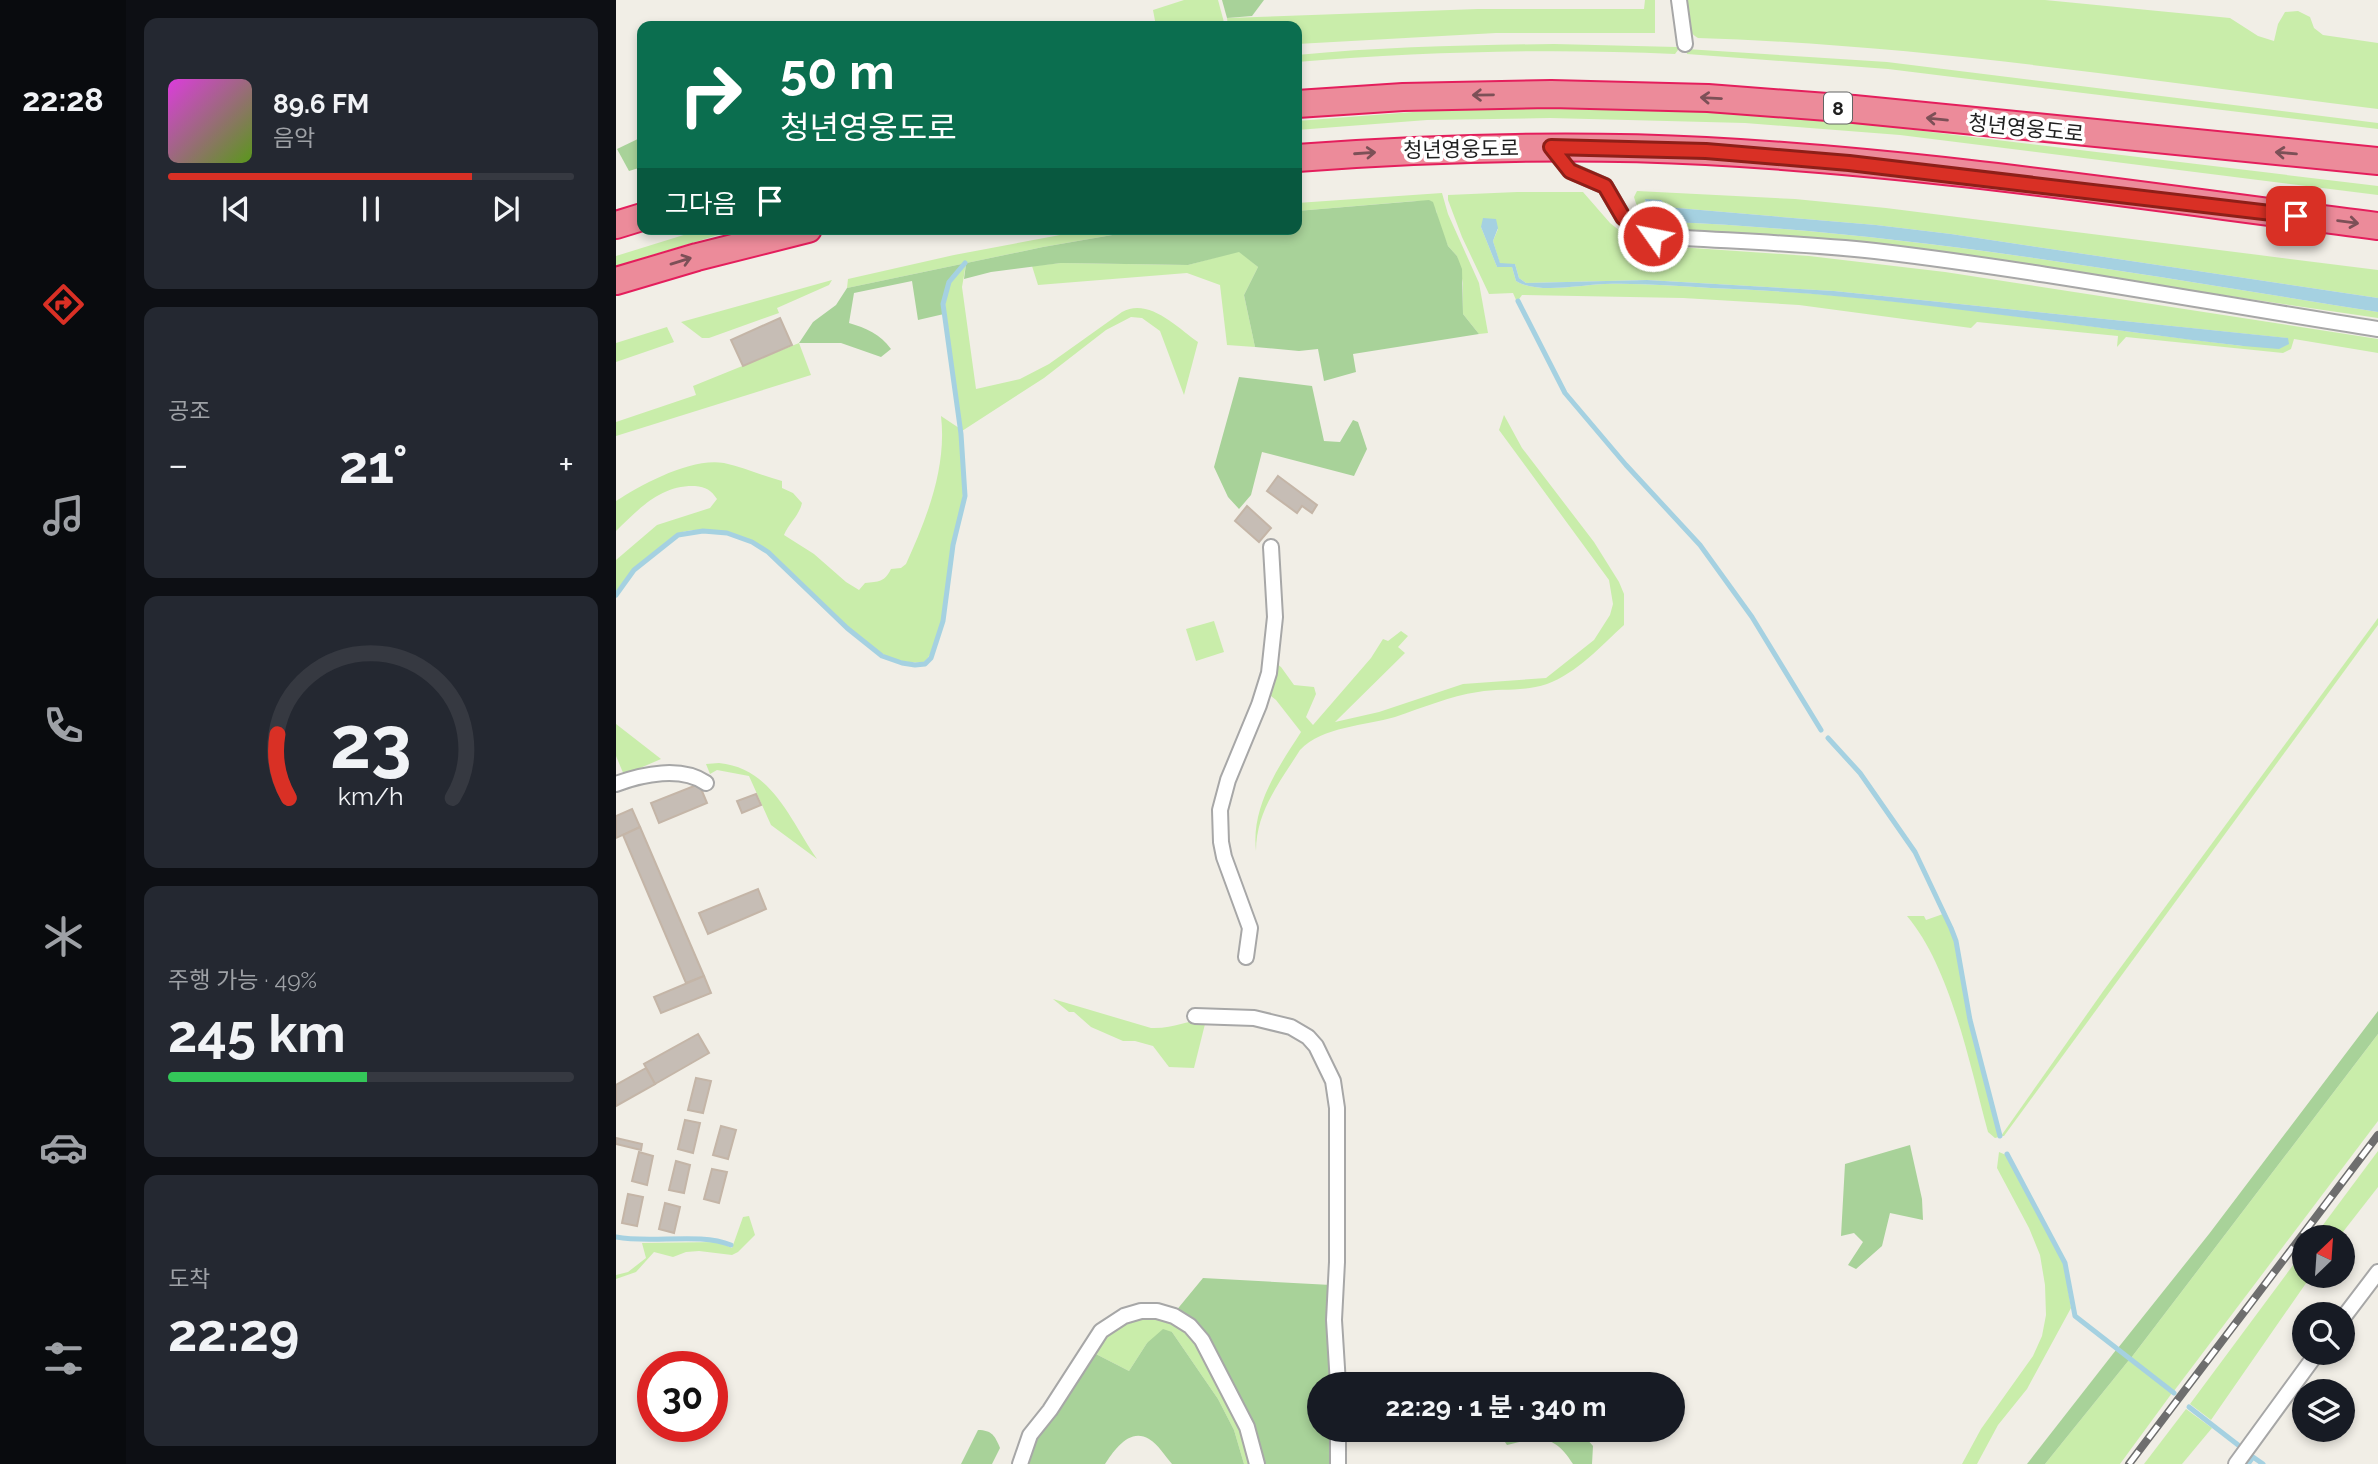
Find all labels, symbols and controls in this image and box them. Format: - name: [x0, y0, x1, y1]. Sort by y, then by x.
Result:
- text: 50 m: [780, 43, 895, 100]
- icon: right: [665, 49, 756, 140]
- text: 22:28: [22, 81, 104, 118]
- one-way arrow: [1472, 88, 1495, 102]
- text: 89.6 FM: [273, 89, 369, 119]
- one-way arrow: [1700, 92, 1723, 105]
- road number: 8: [1824, 92, 1852, 124]
- text: 청년영웅도로: [780, 109, 957, 146]
- street label: 청년영웅도로: [1967, 110, 2085, 146]
- one-way arrow: [1927, 112, 1949, 125]
- text: 음악: [273, 124, 315, 151]
- street label: 청년영웅도로: [1403, 135, 1519, 163]
- one-way arrow: [1353, 146, 1376, 159]
- one-way arrow: [2275, 146, 2297, 159]
- icon: arrive: [751, 182, 789, 220]
- pin: [2266, 186, 2326, 246]
- text: 그다음: [665, 189, 737, 219]
- icon: previous: [217, 190, 255, 228]
- icon: pause: [352, 190, 390, 228]
- icon: next: [487, 190, 525, 228]
- icon: arrive: [2277, 197, 2315, 235]
- position arrow: [1616, 199, 1690, 273]
- one-way arrow: [2336, 216, 2358, 229]
- one-way arrow: [670, 254, 692, 267]
- icon: directions: [39, 280, 88, 329]
- text: 공조: [168, 397, 210, 424]
- text: 21°: [339, 434, 408, 495]
- text: −: [168, 442, 188, 487]
- text: +: [558, 442, 574, 487]
- icon: music: [39, 491, 88, 540]
- text: 23: [330, 700, 412, 785]
- icon: phone: [39, 701, 88, 750]
- text: km/h: [338, 781, 404, 811]
- icon: climate: [39, 912, 88, 961]
- text: 주행 가능 · 49%: [168, 966, 317, 993]
- text: 245 km: [168, 1003, 346, 1064]
- icon: car: [39, 1123, 88, 1172]
- north arrow: [2292, 1225, 2356, 1288]
- map controls: [2292, 1225, 2355, 1442]
- text: 도착: [168, 1265, 210, 1292]
- text: 22:29: [168, 1302, 299, 1363]
- button: search: [2292, 1302, 2355, 1365]
- icon: filters: [39, 1334, 88, 1383]
- speed limit sign: 30: [637, 1351, 728, 1442]
- button: layers: [2292, 1379, 2355, 1442]
- text: 22:29 · 1 분 · 340 m: [1385, 1392, 1607, 1422]

